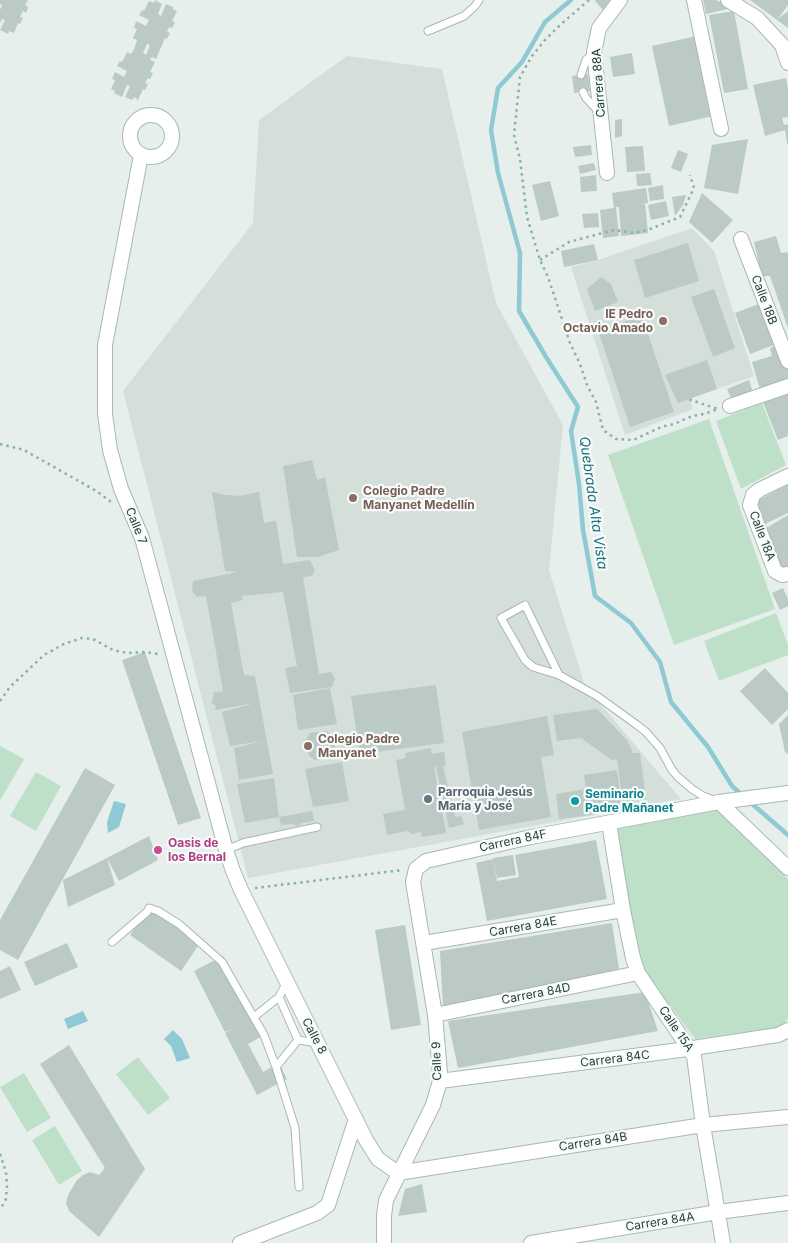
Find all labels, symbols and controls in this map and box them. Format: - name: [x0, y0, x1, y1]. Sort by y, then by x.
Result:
- street label: Carrera 88A: [589, 48, 609, 118]
- street label: Calle 18B: [748, 273, 780, 327]
- place label: IE Pedro Octavio Amado: [563, 307, 653, 335]
- marker: IE Pedro Octavio Amado: [657, 315, 669, 327]
- water label: Quebrada Alta Vista: [575, 435, 611, 571]
- place label: Colegio Padre Manyanet Medellín: [363, 484, 475, 512]
- marker: Colegio Padre Manyanet Medellín: [347, 492, 359, 504]
- street label: Calle 7: [122, 505, 150, 547]
- street label: Calle 18A: [746, 509, 778, 563]
- place label: Colegio Padre Manyanet: [318, 732, 400, 760]
- marker: Colegio Padre Manyanet: [302, 740, 314, 752]
- place label: Parroquia Jesús María y José: [438, 785, 533, 813]
- place label: Seminario Padre Mañanet: [585, 787, 673, 815]
- marker: Parroquia Jesús María y José: [422, 793, 434, 805]
- marker: Seminario Padre Mañanet: [569, 795, 581, 807]
- street label: Carrera 84F: [478, 827, 548, 855]
- place label: Oasis de los Bernal: [168, 836, 226, 864]
- marker: Oasis de los Bernal: [152, 844, 164, 856]
- street label: Carrera 84E: [488, 914, 558, 940]
- street label: Carrera 84D: [500, 980, 572, 1008]
- street label: Calle 15A: [655, 1003, 697, 1055]
- street label: Calle 8: [298, 1015, 330, 1057]
- street label: Calle 9: [429, 1041, 445, 1081]
- street label: Carrera 84C: [579, 1048, 651, 1070]
- street label: Carrera 84B: [558, 1129, 628, 1155]
- street label: Carrera 84A: [624, 1209, 696, 1235]

